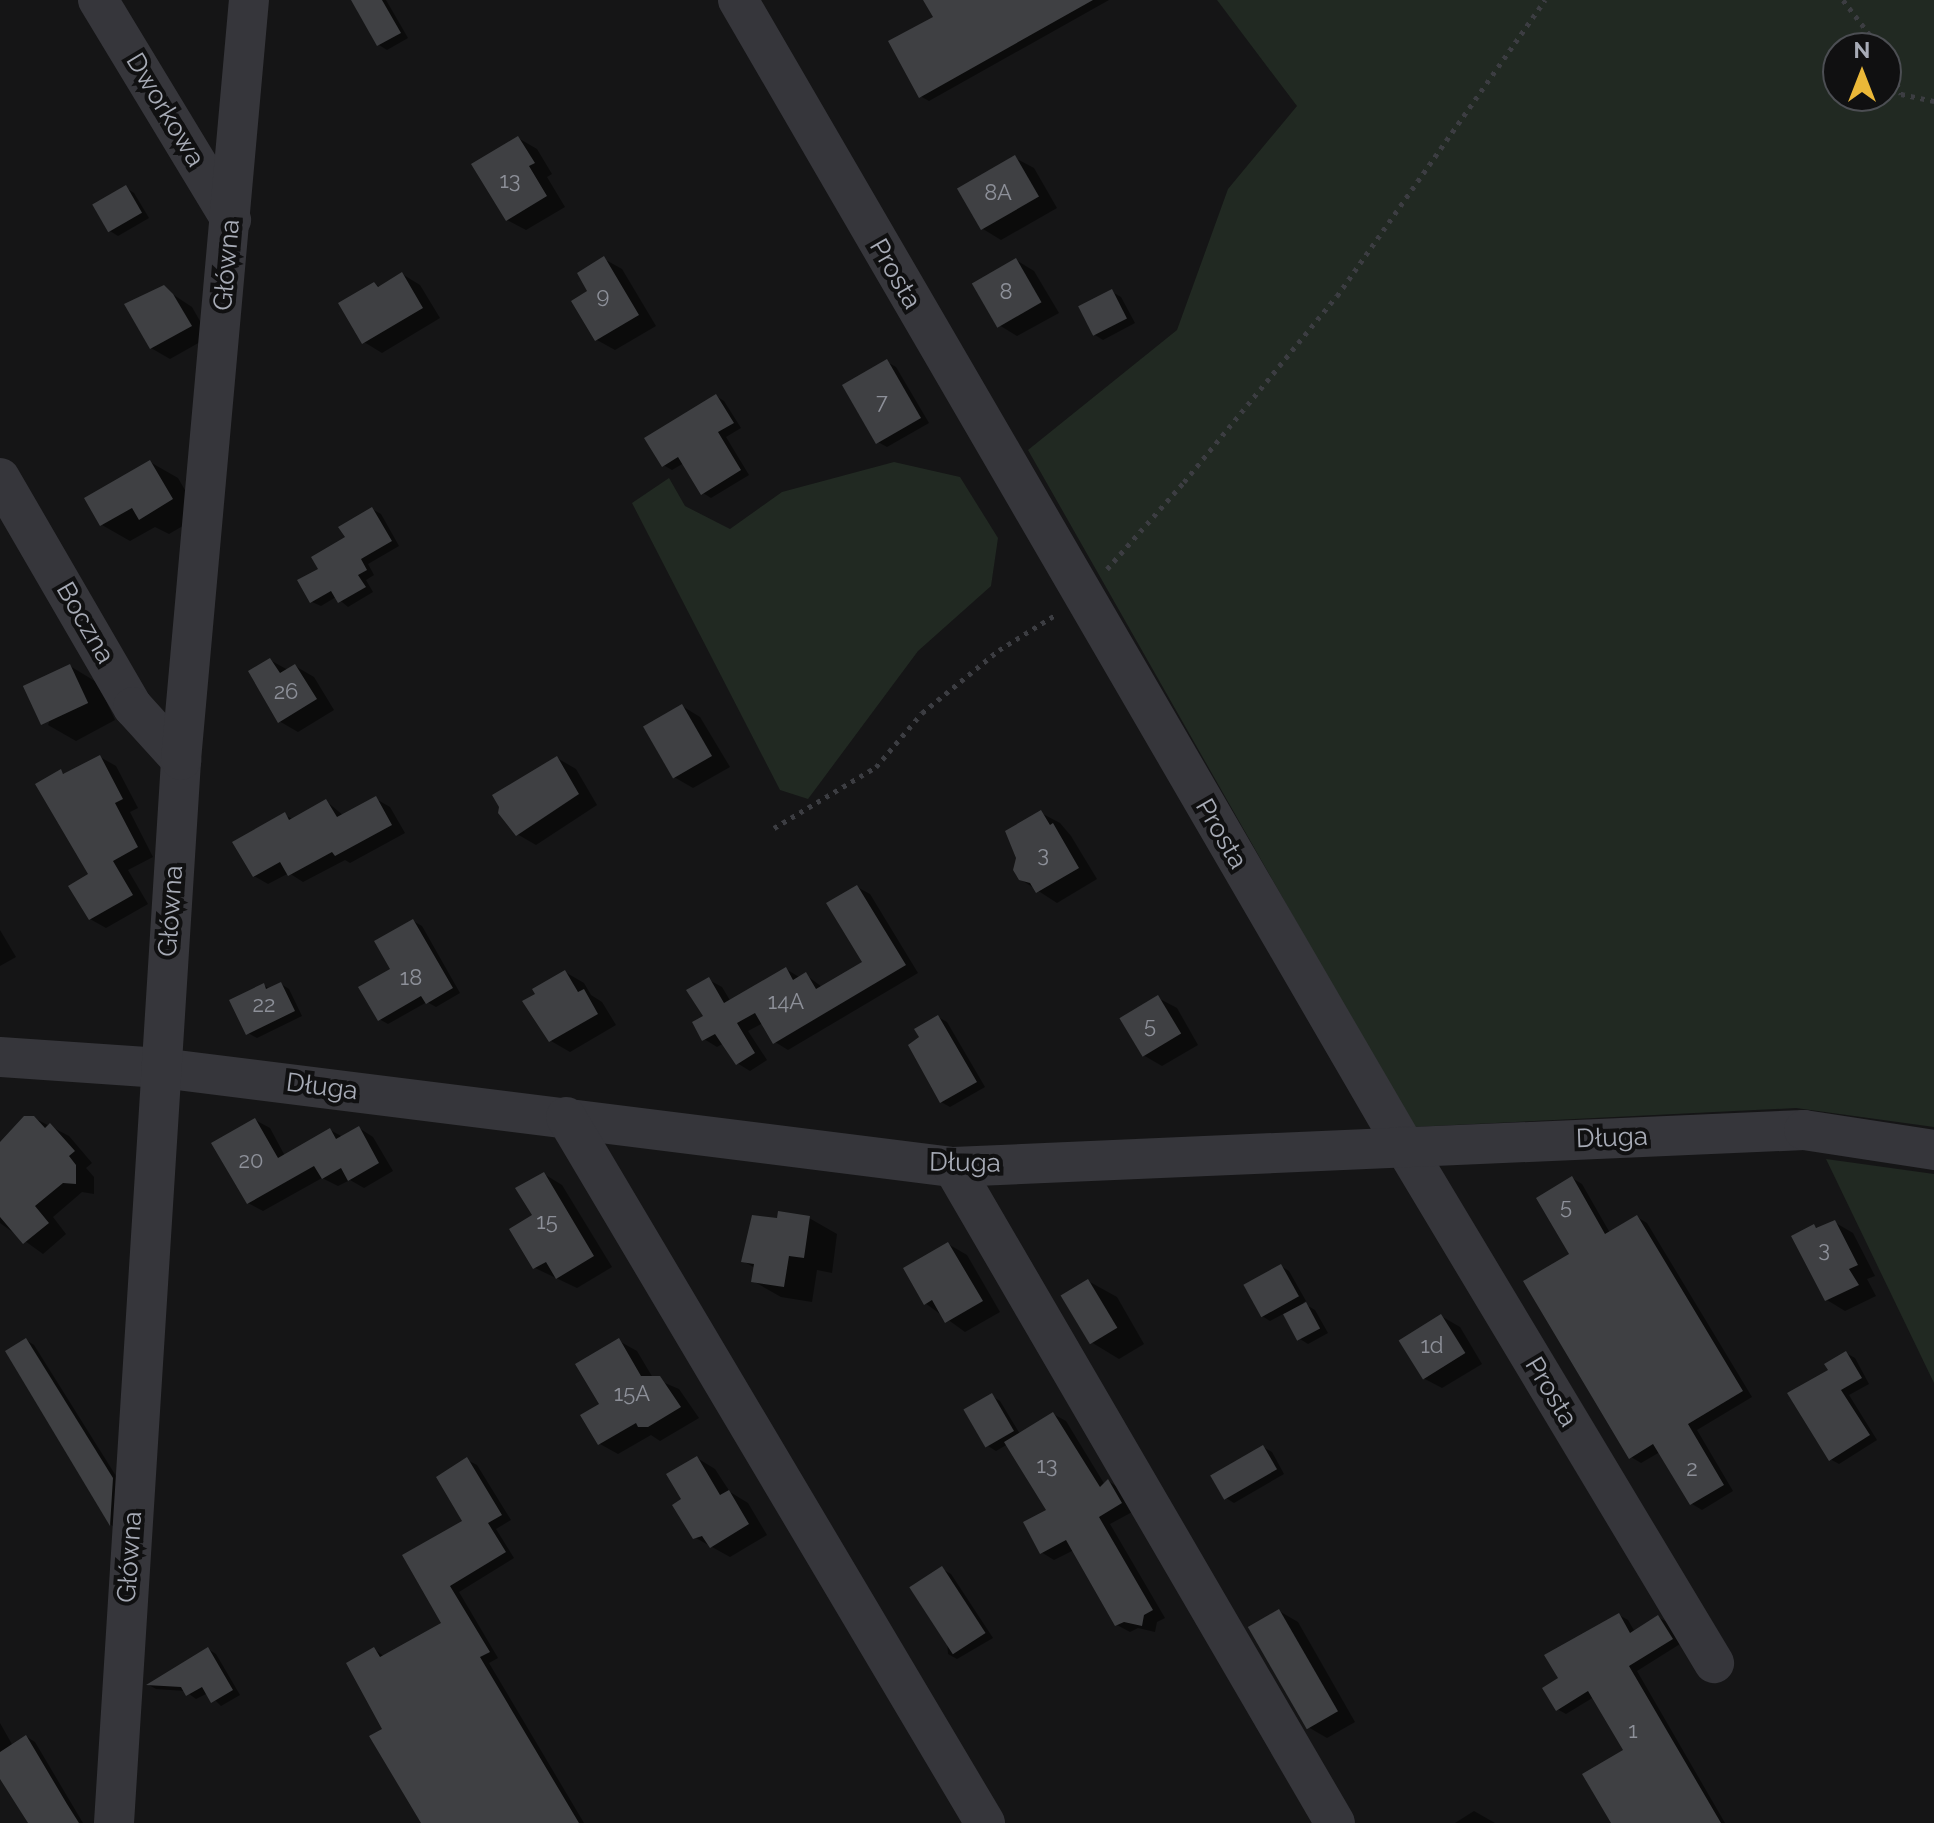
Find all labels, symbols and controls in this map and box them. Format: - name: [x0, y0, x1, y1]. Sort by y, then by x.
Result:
- north arrow: [1822, 32, 1902, 112]
- text: N: [1854, 37, 1870, 63]
- street label: Dworkowa: [119, 48, 211, 172]
- house number: 13: [499, 168, 521, 194]
- house number: 8A: [984, 180, 1012, 206]
- street label: Główna: [207, 218, 247, 312]
- street label: Prosta: [863, 233, 927, 315]
- house number: 8: [999, 279, 1013, 305]
- house number: 9: [597, 283, 609, 309]
- house number: 7: [876, 389, 888, 415]
- street label: Boczna: [49, 577, 121, 669]
- house number: 26: [274, 679, 298, 705]
- street label: Prosta: [1189, 793, 1253, 875]
- house number: 3: [1037, 842, 1049, 868]
- street label: Główna: [152, 864, 190, 958]
- house number: 18: [400, 965, 422, 991]
- house number: 14A: [768, 989, 804, 1015]
- house number: 22: [253, 992, 275, 1018]
- house number: 5: [1144, 1013, 1156, 1039]
- street label: Długa: [284, 1067, 360, 1107]
- street label: Długa: [1576, 1121, 1648, 1155]
- street label: Długa: [929, 1147, 1001, 1179]
- house number: 20: [239, 1148, 263, 1174]
- house number: 5: [1560, 1194, 1572, 1220]
- house number: 15: [536, 1209, 558, 1235]
- house number: 3: [1818, 1237, 1830, 1263]
- house number: 1d: [1420, 1333, 1444, 1359]
- street label: Prosta: [1518, 1351, 1584, 1433]
- house number: 15A: [614, 1381, 650, 1407]
- house number: 13: [1036, 1453, 1058, 1479]
- house number: 2: [1686, 1456, 1698, 1482]
- street label: Główna: [111, 1510, 149, 1604]
- house number: 1: [1628, 1718, 1638, 1744]

